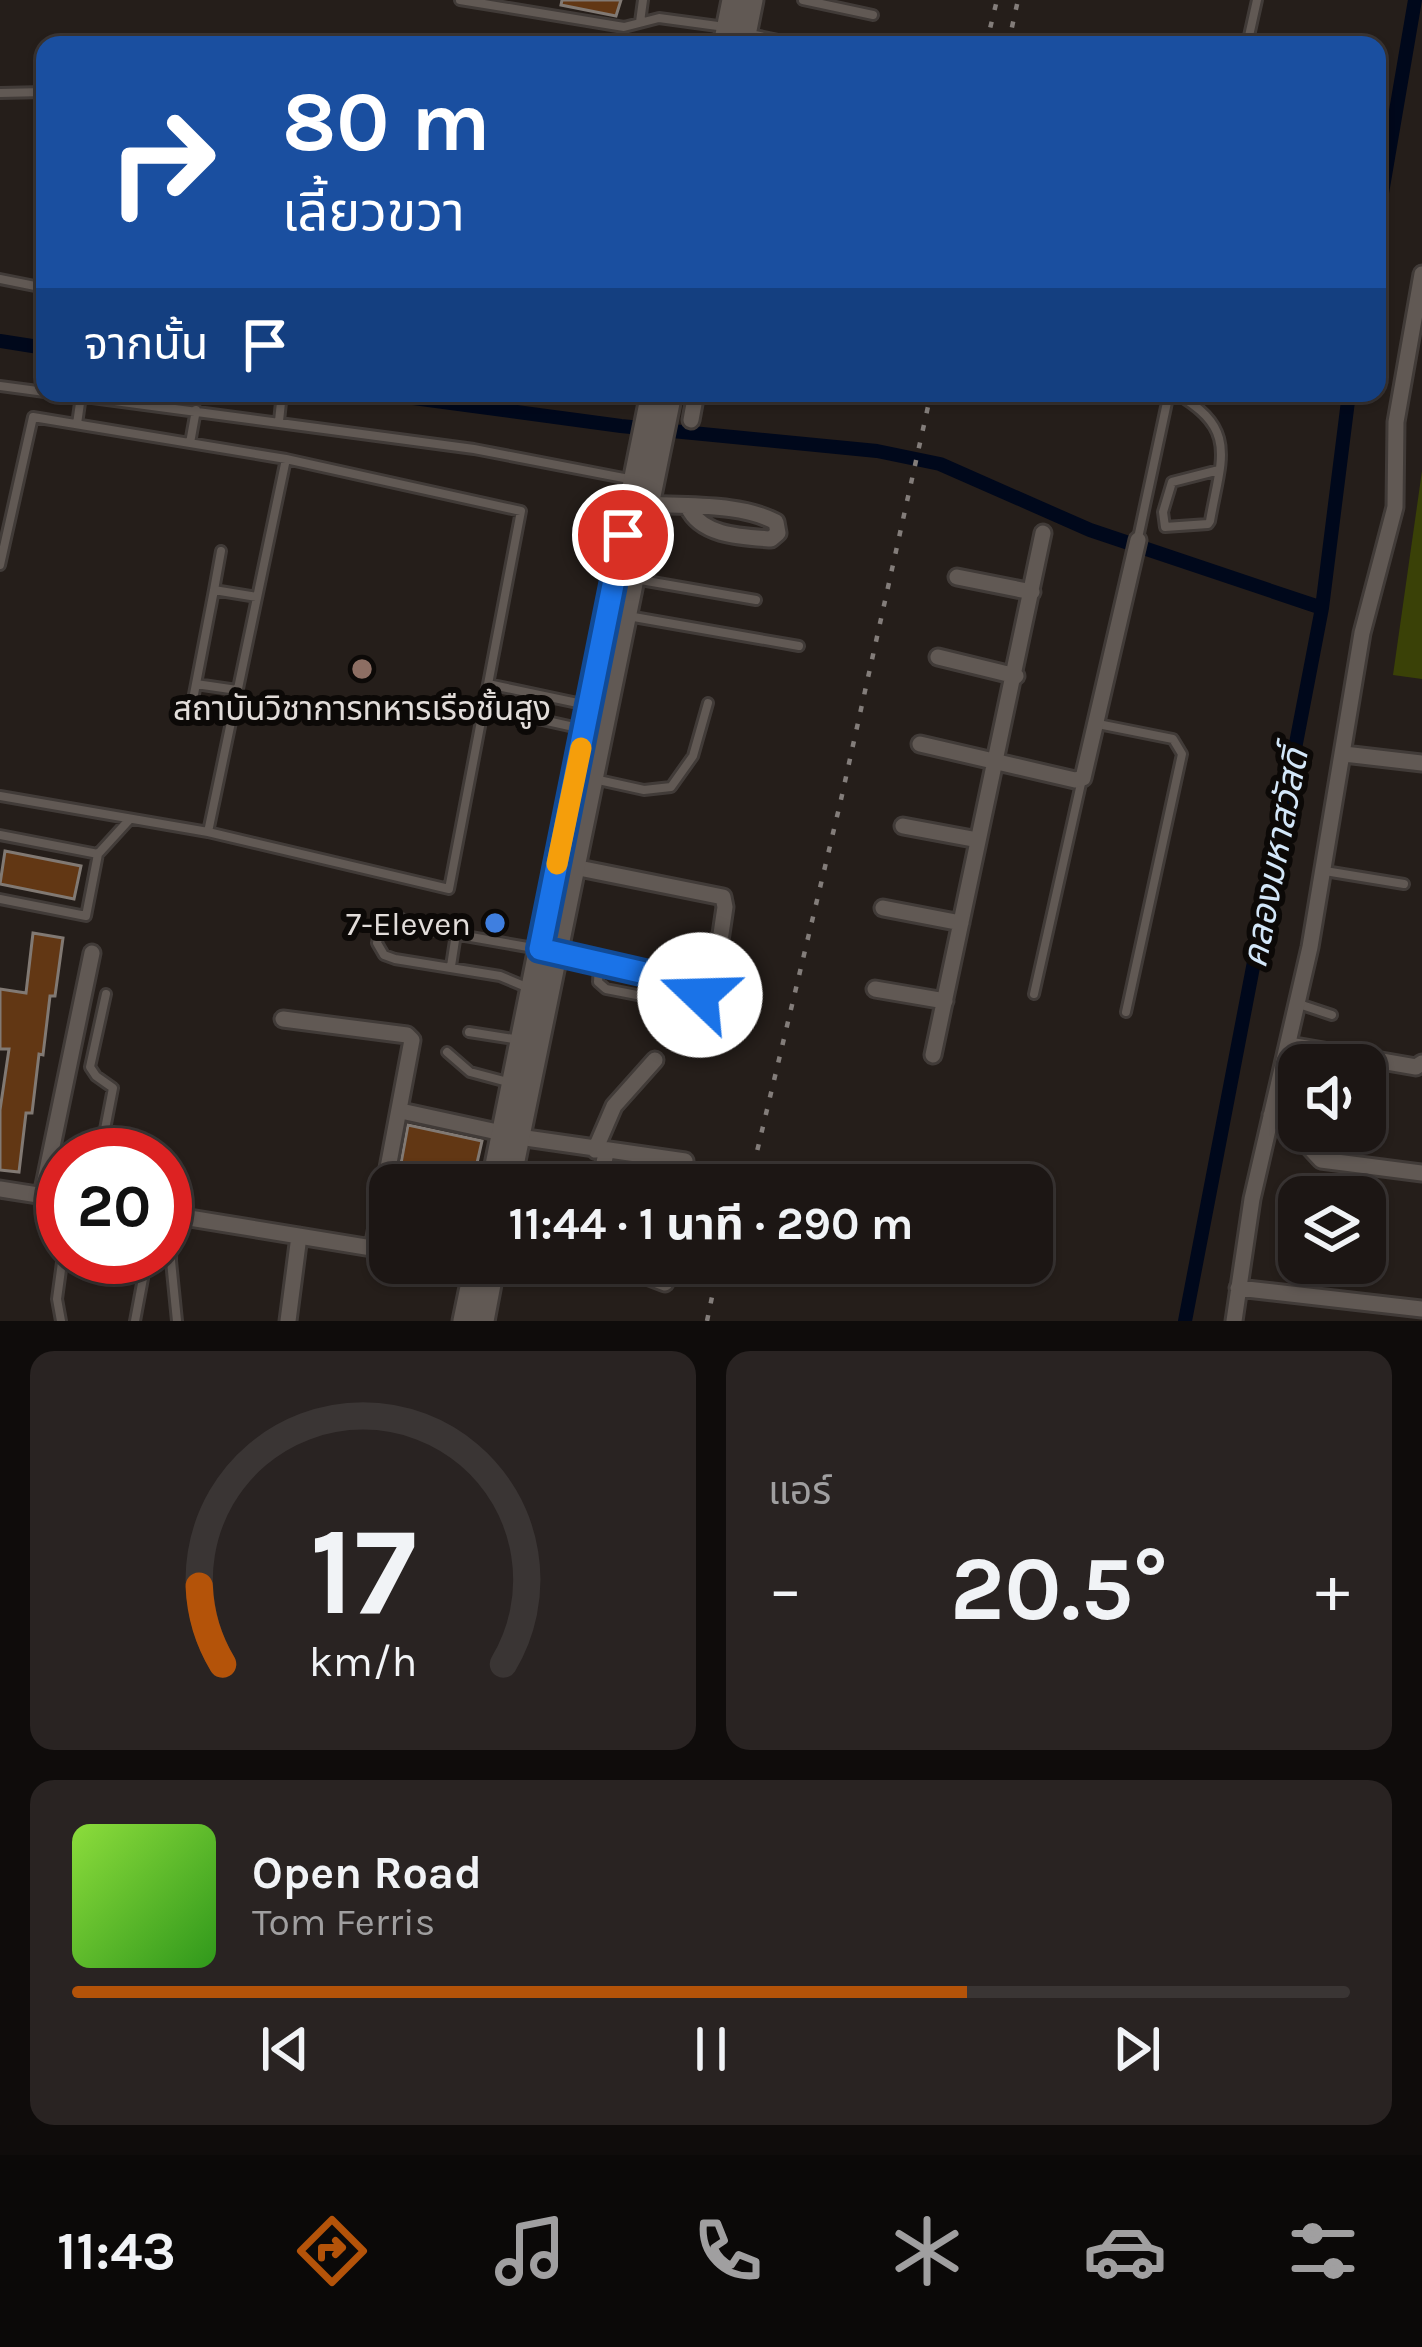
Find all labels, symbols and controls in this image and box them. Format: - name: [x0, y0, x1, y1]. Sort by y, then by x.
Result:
- text: 80 m: [282, 73, 490, 171]
- icon: right: [84, 84, 240, 240]
- text: เลี้ยวขวา: [282, 180, 465, 244]
- icon: arrive: [232, 312, 298, 378]
- text: จากนั้น: [84, 318, 208, 370]
- pin: [572, 484, 674, 586]
- icon: arrive: [590, 502, 656, 568]
- marker: สถาบันวิชาการทหารเรือชั้นสูง: [349, 656, 375, 682]
- place label: สถาบันวิชาการทหารเรือชั้นสูง: [173, 688, 551, 729]
- water label: คลองมหาสวัสดิ์: [1233, 737, 1318, 971]
- place label: 7-Eleven: [346, 905, 471, 943]
- marker: 7-Eleven: [482, 910, 508, 936]
- position arrow: [637, 932, 763, 1058]
- map controls: [1278, 1044, 1386, 1284]
- button: sound: [1278, 1044, 1386, 1152]
- speed limit sign: 20: [36, 1128, 192, 1284]
- button: layers: [1278, 1176, 1386, 1284]
- text: 11:44 · 1 นาที · 290 m: [509, 1198, 913, 1250]
- text: แอร์: [768, 1468, 831, 1514]
- text: 17: [310, 1499, 416, 1644]
- text: 20.5°: [950, 1536, 1168, 1642]
- text: −: [768, 1550, 803, 1628]
- text: +: [1315, 1550, 1350, 1628]
- text: km/h: [309, 1636, 417, 1686]
- text: Open Road: [252, 1847, 482, 1899]
- text: Tom Ferris: [252, 1899, 435, 1945]
- icon: previous: [252, 2016, 318, 2082]
- icon: pause: [678, 2016, 744, 2082]
- icon: next: [1104, 2016, 1170, 2082]
- icon: directions: [290, 2209, 374, 2293]
- icon: music: [488, 2209, 572, 2293]
- icon: phone: [686, 2209, 770, 2293]
- icon: climate: [885, 2209, 969, 2293]
- icon: car: [1083, 2209, 1167, 2293]
- icon: filters: [1281, 2209, 1365, 2293]
- text: 11:43: [57, 2219, 176, 2283]

